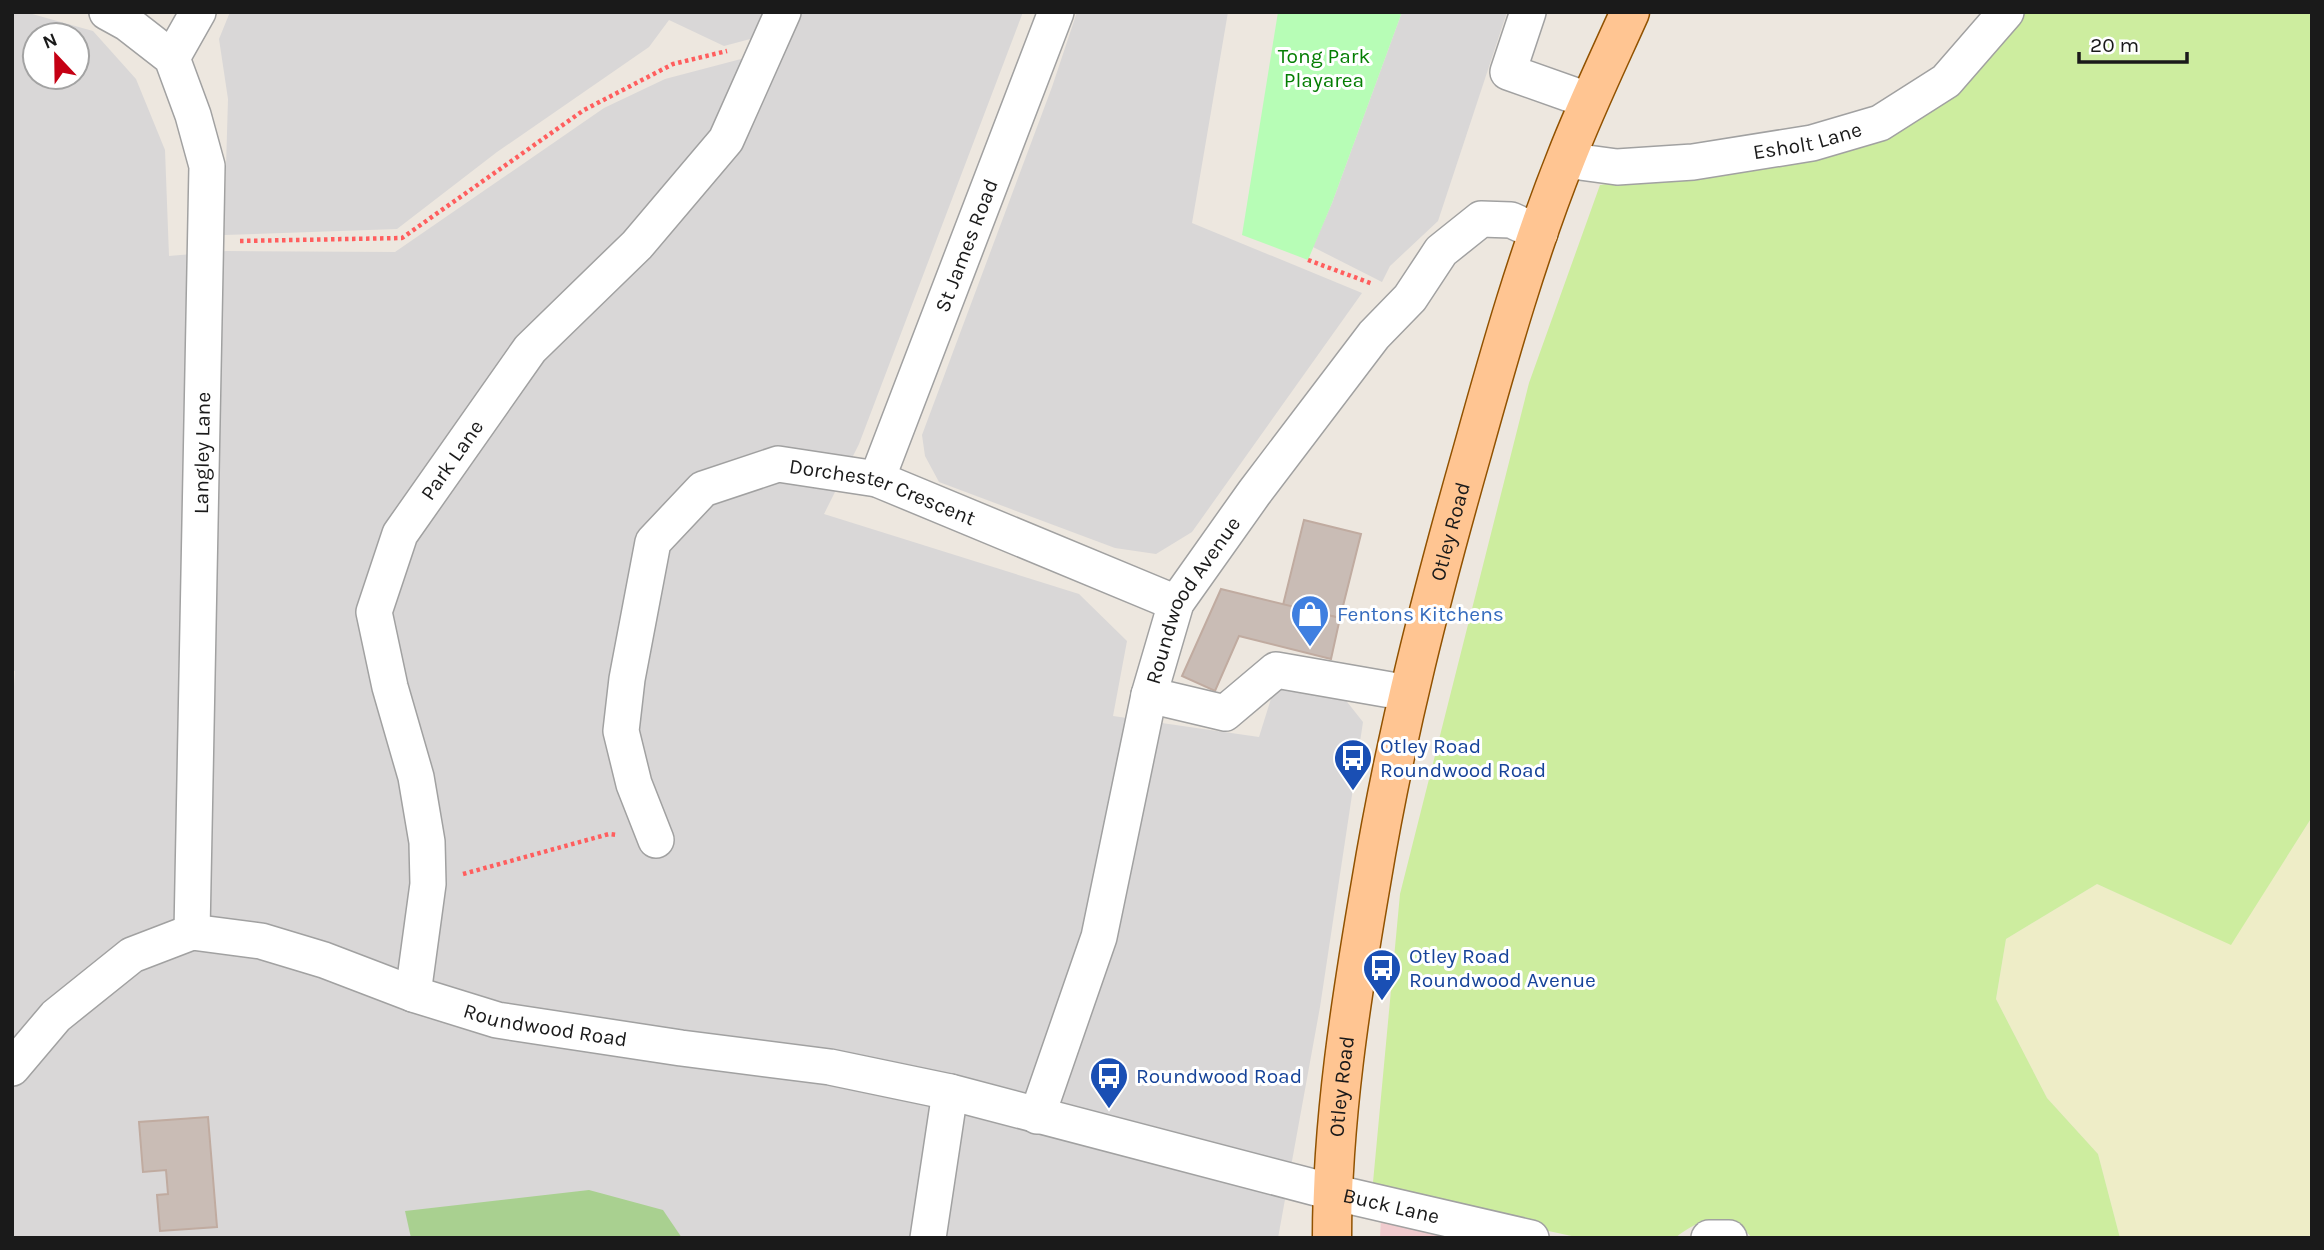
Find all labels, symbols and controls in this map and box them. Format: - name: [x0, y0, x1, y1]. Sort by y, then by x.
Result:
- north arrow: [21, 21, 91, 91]
- scale bar: [2079, 21, 2188, 65]
- text: N: [40, 28, 60, 54]
- text: 20 m: [2090, 33, 2139, 57]
- park label: Tong Park Playarea: [1278, 44, 1370, 92]
- street label: Esholt Lane: [1751, 117, 1865, 164]
- street label: St James Road: [930, 176, 1003, 315]
- street label: Langley Lane: [189, 392, 215, 514]
- street label: Park Lane: [416, 415, 488, 505]
- street label: Dorchester Crescent: [788, 454, 979, 531]
- street label: Otley Road: [1425, 479, 1475, 584]
- street label: Roundwood Avenue: [1141, 512, 1245, 687]
- shop icon: Fentons Kitchens: [1289, 593, 1331, 648]
- place label: Fentons Kitchens: [1337, 602, 1504, 626]
- place label: Otley Road Roundwood Road: [1380, 734, 1546, 782]
- bus stop icon: Otley Road Roundwood Road: [1332, 737, 1374, 792]
- place label: Otley Road Roundwood Avenue: [1409, 944, 1596, 992]
- bus stop icon: Otley Road Roundwood Avenue: [1361, 947, 1403, 1002]
- street label: Roundwood Road: [460, 998, 629, 1052]
- street label: Otley Road: [1324, 1034, 1359, 1138]
- bus stop icon: Roundwood Road: [1088, 1055, 1130, 1110]
- place label: Roundwood Road: [1136, 1064, 1302, 1088]
- street label: Buck Lane: [1341, 1183, 1442, 1228]

